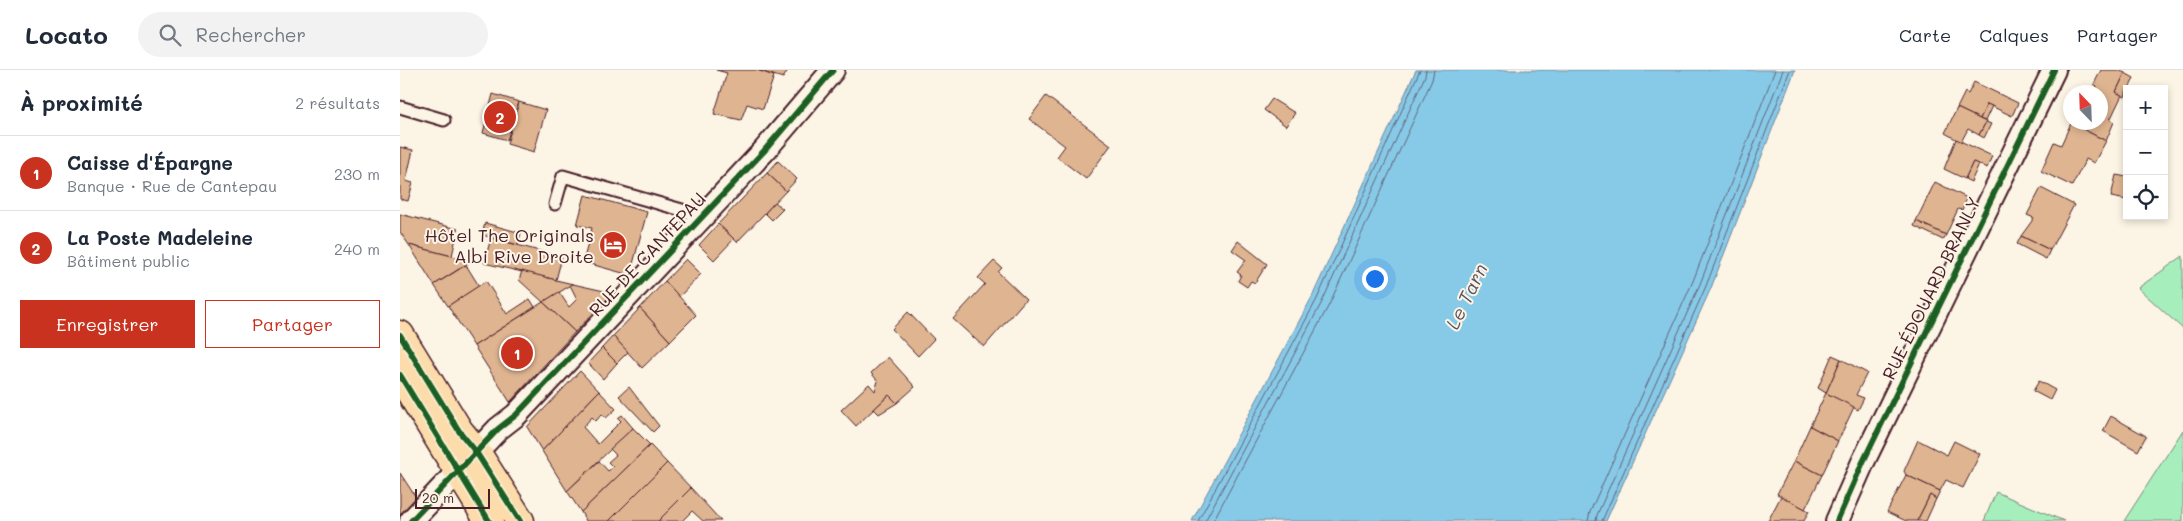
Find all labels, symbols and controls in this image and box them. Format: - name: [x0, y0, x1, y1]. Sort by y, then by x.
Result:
- search box: [138, 12, 488, 57]
- text: Locato: [25, 19, 108, 50]
- icon: search: [156, 21, 184, 49]
- text: Rechercher: [196, 22, 306, 47]
- text: Carte: [1899, 23, 1951, 47]
- text: Calques: [1979, 23, 2049, 47]
- text: Partager: [2077, 23, 2158, 47]
- north arrow: [2063, 85, 2108, 130]
- map controls: [2123, 85, 2168, 220]
- button: +: [2123, 85, 2168, 130]
- text: À proximité: [20, 89, 143, 116]
- text: 2 résultats: [295, 92, 380, 113]
- pin: 2: [484, 98, 516, 136]
- button: −: [2123, 130, 2168, 175]
- text: Caisse d'Épargne: [67, 150, 233, 175]
- text: 1: [32, 163, 40, 184]
- text: 230 m: [334, 163, 380, 184]
- text: Banque · Rue de Cantepau: [67, 175, 277, 196]
- button: locate: [2123, 175, 2168, 220]
- street label: RUE DE CANTEPAU: [583, 187, 711, 321]
- street label: RUE ÉDOUARD BRANLY: [1876, 193, 1986, 383]
- place label: Hôtel The Originals Albi Rive Droite: [425, 223, 594, 268]
- text: La Poste Madeleine: [67, 225, 253, 250]
- hotel icon: Hôtel The Originals Albi Rive Droite: [598, 230, 628, 260]
- text: 2: [32, 238, 40, 259]
- text: 240 m: [334, 238, 380, 259]
- text: Bâtiment public: [67, 250, 190, 271]
- water label: Le Tarn: [1439, 259, 1493, 333]
- your location: [1362, 266, 1388, 292]
- button: Enregistrer: [20, 300, 195, 348]
- button: Partager: [205, 300, 380, 348]
- pin: 1: [501, 334, 533, 372]
- scale bar: [415, 486, 490, 509]
- text: 20 m: [422, 488, 454, 507]

